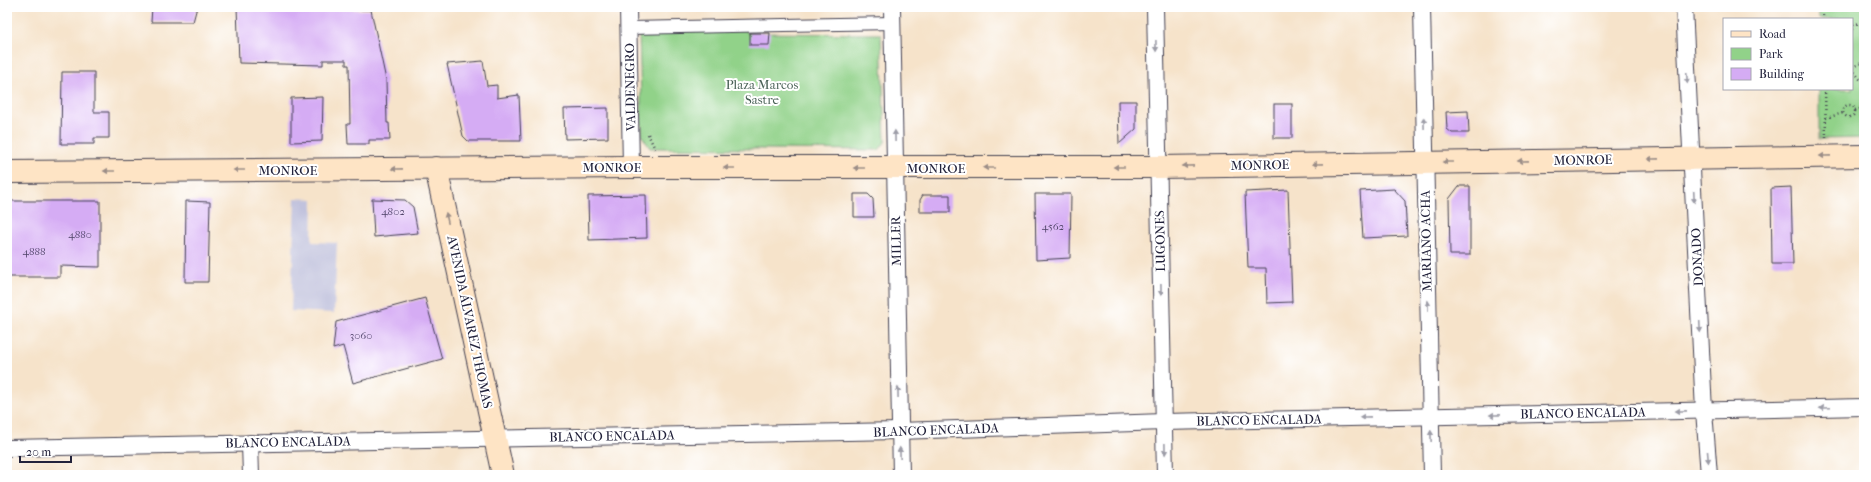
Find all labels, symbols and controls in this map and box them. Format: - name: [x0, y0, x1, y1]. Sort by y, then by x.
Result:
- legend: [1723, 18, 1853, 90]
- text: Road: [1759, 27, 1786, 41]
- one-way arrow: [1153, 40, 1159, 53]
- street label: VALDENEGRO: [622, 43, 638, 132]
- text: Park: [1759, 47, 1784, 61]
- text: Building: [1759, 67, 1804, 81]
- one-way arrow: [1684, 72, 1691, 84]
- park label: Plaza Marcos Sastre: [726, 77, 798, 107]
- one-way arrow: [1420, 117, 1427, 129]
- one-way arrow: [891, 130, 898, 142]
- street label: MONROE: [1553, 152, 1613, 168]
- one-way arrow: [1819, 153, 1831, 160]
- one-way arrow: [1646, 156, 1659, 162]
- street label: MONROE: [1230, 157, 1290, 173]
- one-way arrow: [1516, 158, 1529, 164]
- one-way arrow: [1441, 159, 1454, 165]
- street label: MONROE: [583, 160, 641, 175]
- street label: MONROE: [907, 161, 965, 176]
- one-way arrow: [1311, 161, 1324, 167]
- street label: MONROE: [259, 163, 317, 178]
- one-way arrow: [1181, 163, 1194, 169]
- one-way arrow: [1112, 164, 1125, 170]
- one-way arrow: [722, 165, 735, 171]
- one-way arrow: [852, 165, 865, 171]
- one-way arrow: [982, 165, 995, 171]
- one-way arrow: [390, 166, 403, 172]
- one-way arrow: [232, 167, 245, 173]
- one-way arrow: [102, 168, 115, 174]
- street label: MARIANO ACHA: [1418, 189, 1434, 292]
- one-way arrow: [1690, 191, 1697, 203]
- house number: 4802: [381, 205, 405, 218]
- street label: LUGONES: [1152, 210, 1168, 272]
- one-way arrow: [444, 212, 450, 224]
- street label: MILLER: [888, 215, 904, 266]
- house number: 4562: [1042, 220, 1065, 233]
- street label: DONADO: [1688, 227, 1706, 287]
- house number: 4880: [68, 228, 92, 241]
- street label: AVENIDA ÁLVAREZ THOMAS: [444, 233, 496, 410]
- house number: 4888: [22, 245, 46, 258]
- one-way arrow: [1158, 284, 1164, 297]
- one-way arrow: [1425, 299, 1431, 312]
- one-way arrow: [1697, 321, 1704, 333]
- house number: 3060: [350, 329, 372, 342]
- one-way arrow: [895, 386, 902, 398]
- street label: BLANCO ENCALADA: [1520, 404, 1647, 422]
- one-way arrow: [1818, 405, 1831, 411]
- one-way arrow: [1675, 408, 1687, 415]
- street label: BLANCO ENCALADA: [1196, 411, 1323, 429]
- one-way arrow: [1489, 411, 1501, 418]
- one-way arrow: [1359, 414, 1371, 421]
- street label: BLANCO ENCALADA: [873, 420, 1000, 440]
- street label: BLANCO ENCALADA: [549, 427, 676, 445]
- one-way arrow: [1428, 429, 1434, 442]
- street label: BLANCO ENCALADA: [225, 433, 352, 451]
- scale bar: [20, 438, 71, 464]
- one-way arrow: [1162, 443, 1168, 456]
- text: 20 m: [26, 445, 51, 459]
- one-way arrow: [897, 446, 903, 459]
- one-way arrow: [1705, 451, 1711, 463]

